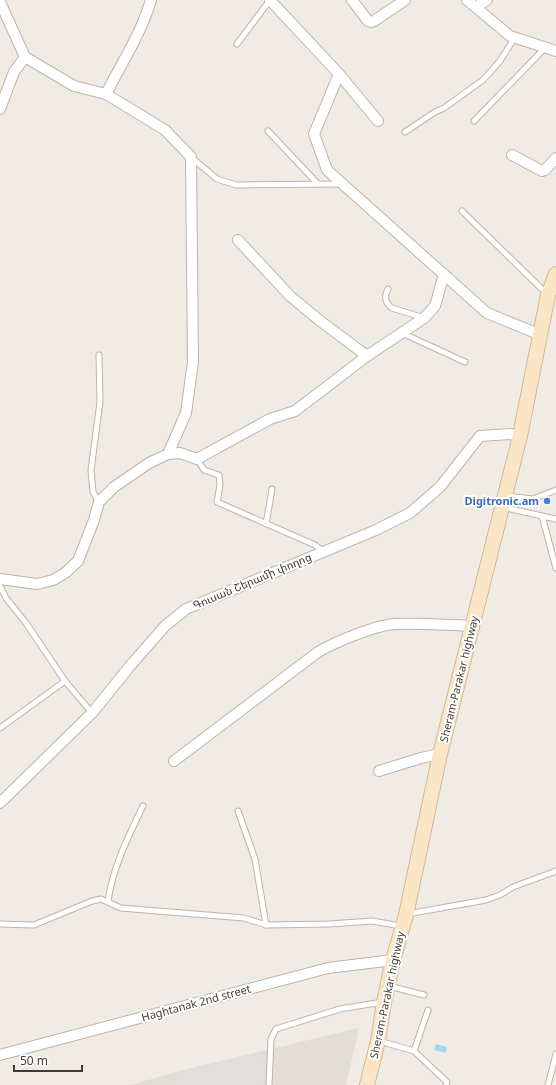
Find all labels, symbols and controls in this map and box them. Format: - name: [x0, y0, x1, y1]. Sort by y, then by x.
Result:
- place label: Digitronic.am: [465, 493, 539, 508]
- marker: Digitronic.am: [542, 496, 552, 506]
- street label: Գուսան Շերամի փողոց: [190, 549, 313, 612]
- street label: Sheram-Parakar highway: [436, 614, 482, 744]
- street label: Sheram-Parakar highway: [366, 930, 407, 1060]
- street label: Haghtanak 2nd street: [140, 981, 252, 1024]
- scale bar: [14, 1047, 82, 1073]
- text: 50 m: [20, 1052, 48, 1069]

